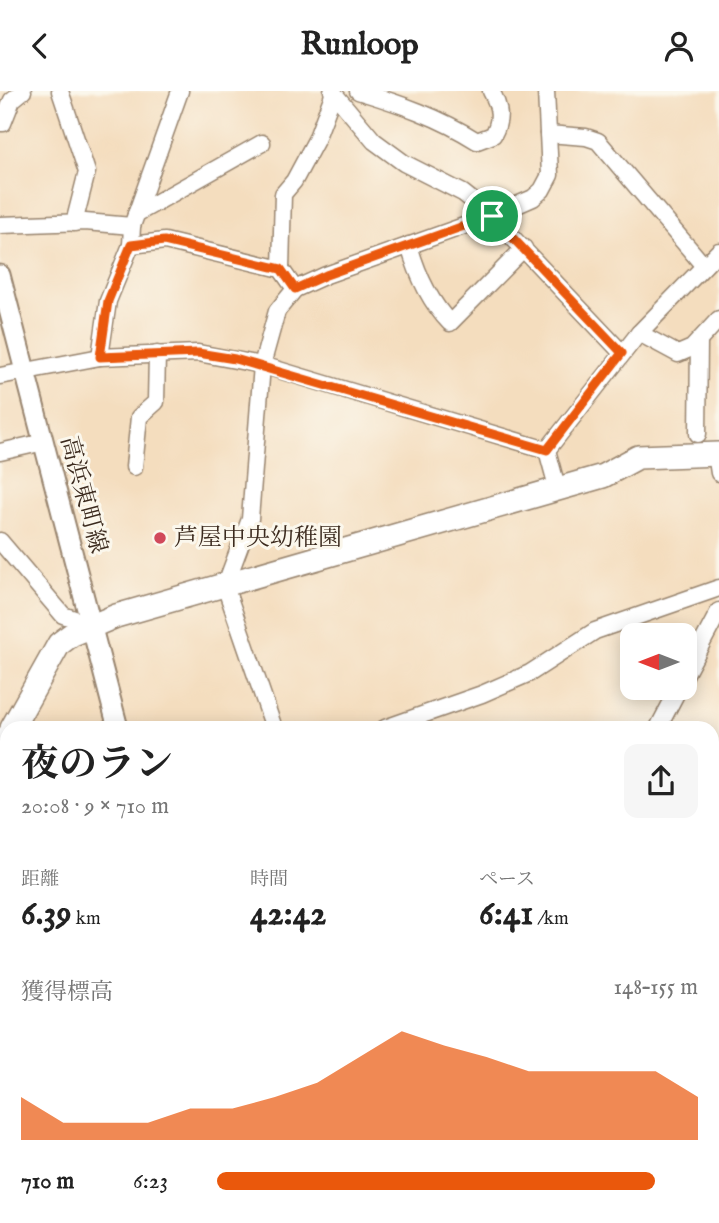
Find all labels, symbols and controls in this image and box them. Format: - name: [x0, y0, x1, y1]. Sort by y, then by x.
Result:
- text: Runloop: [300, 25, 419, 66]
- icon: back: [21, 27, 59, 65]
- icon: person: [660, 27, 698, 65]
- pin: [462, 186, 522, 246]
- icon: arrive: [473, 197, 511, 235]
- street label: 高浜東町線: [52, 433, 114, 557]
- place label: 芦屋中央幼稚園: [174, 523, 342, 554]
- marker: 芦屋中央幼稚園: [152, 530, 168, 546]
- north arrow: [620, 623, 696, 700]
- map controls: [620, 623, 697, 700]
- text: 夜のラン: [21, 742, 173, 790]
- button: share: [624, 744, 698, 818]
- text: 20:08 · 9 × 710 m: [21, 792, 169, 821]
- text: 距離: [21, 868, 59, 892]
- text: 時間: [250, 868, 288, 892]
- text: ペース: [479, 868, 535, 892]
- text: 6.39: [21, 892, 72, 937]
- text: 42:42: [250, 892, 326, 937]
- text: 6:41: [479, 892, 533, 937]
- text: km: [72, 907, 101, 931]
- text: /km: [533, 907, 569, 931]
- text: 148–155 m: [613, 973, 698, 1002]
- text: 獲得標高: [21, 978, 113, 1007]
- text: 710 m: [21, 1167, 74, 1196]
- text: 6:23: [133, 1167, 168, 1196]

